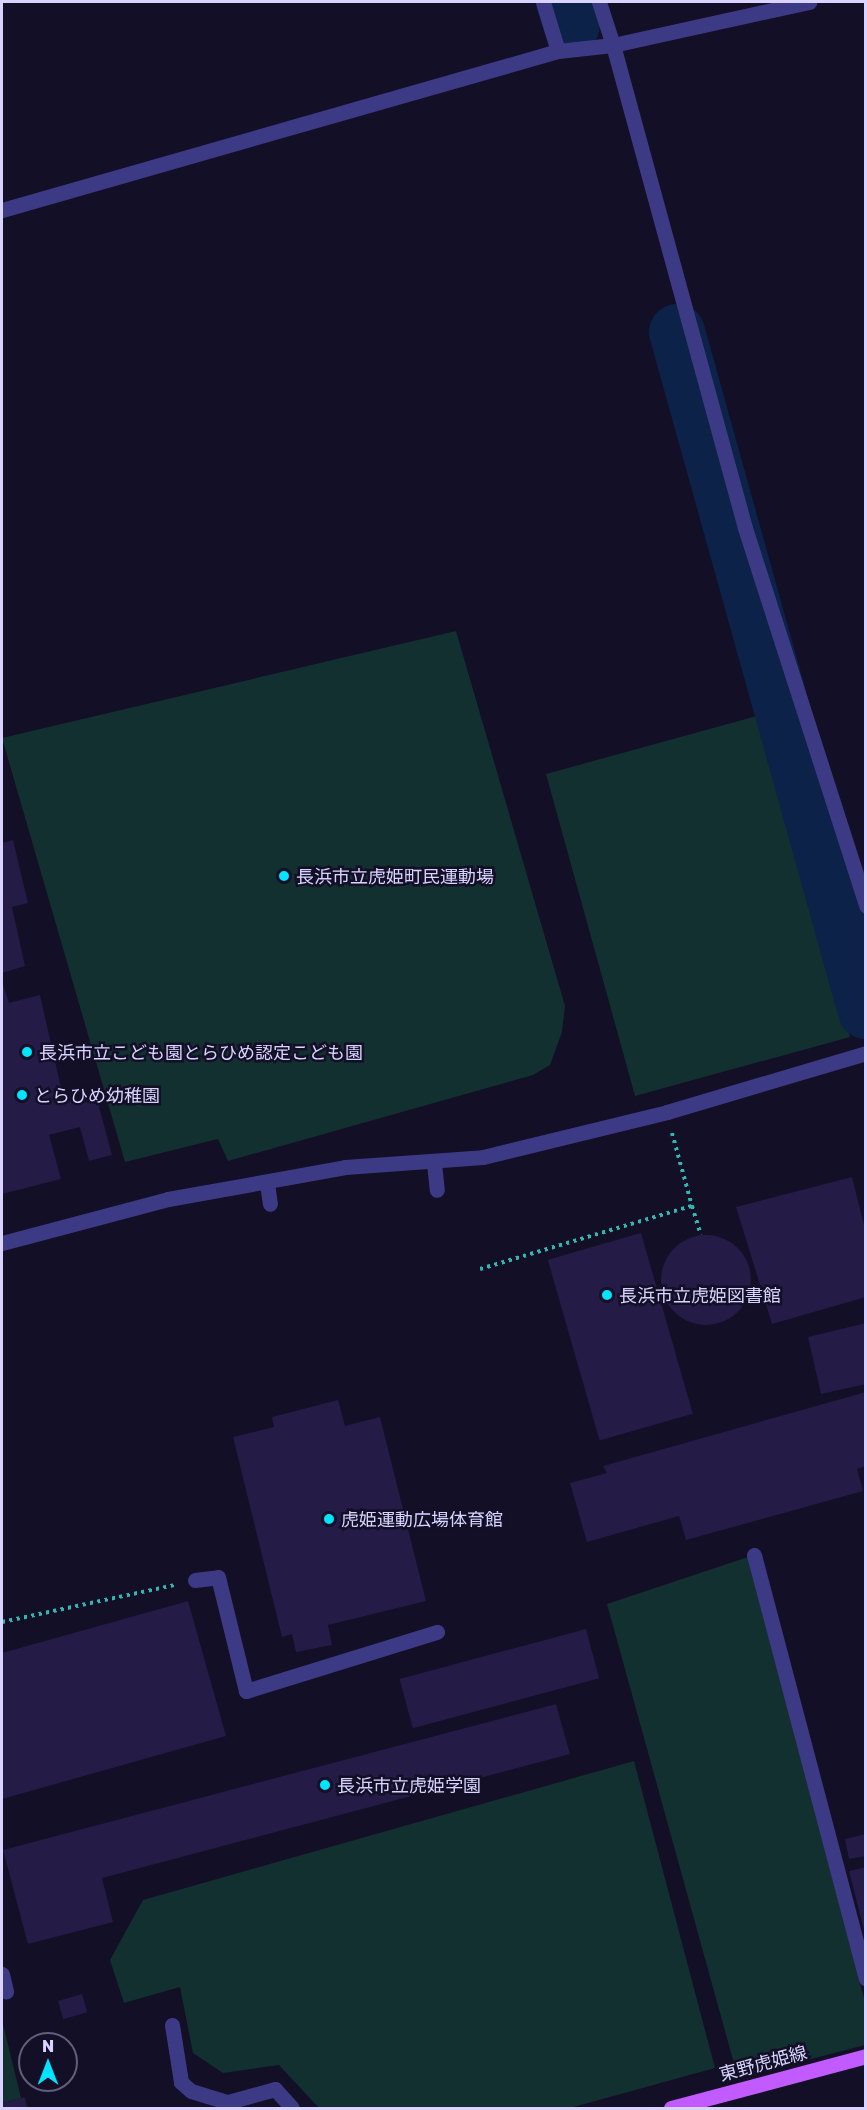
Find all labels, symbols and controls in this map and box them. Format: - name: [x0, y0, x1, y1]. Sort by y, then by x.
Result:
- place label: 長浜市立虎姫町民運動場: [296, 865, 494, 887]
- marker: 長浜市立虎姫町民運動場: [277, 869, 291, 883]
- place label: 長浜市立こども園とらひめ認定こども園: [39, 1041, 363, 1063]
- marker: 長浜市立こども園とらひめ認定こども園: [20, 1045, 34, 1059]
- place label: とらひめ幼稚園: [34, 1084, 160, 1106]
- marker: とらひめ幼稚園: [15, 1088, 29, 1102]
- place label: 長浜市立虎姫図書館: [619, 1284, 781, 1306]
- marker: 長浜市立虎姫図書館: [600, 1288, 614, 1302]
- place label: 虎姫運動広場体育館: [341, 1508, 503, 1530]
- marker: 虎姫運動広場体育館: [322, 1512, 336, 1526]
- place label: 長浜市立虎姫学園: [337, 1774, 481, 1796]
- marker: 長浜市立虎姫学園: [318, 1778, 332, 1792]
- north arrow: [18, 2032, 78, 2092]
- text: N: [42, 2036, 54, 2056]
- street label: 東野虎姫線: [717, 2041, 809, 2085]

